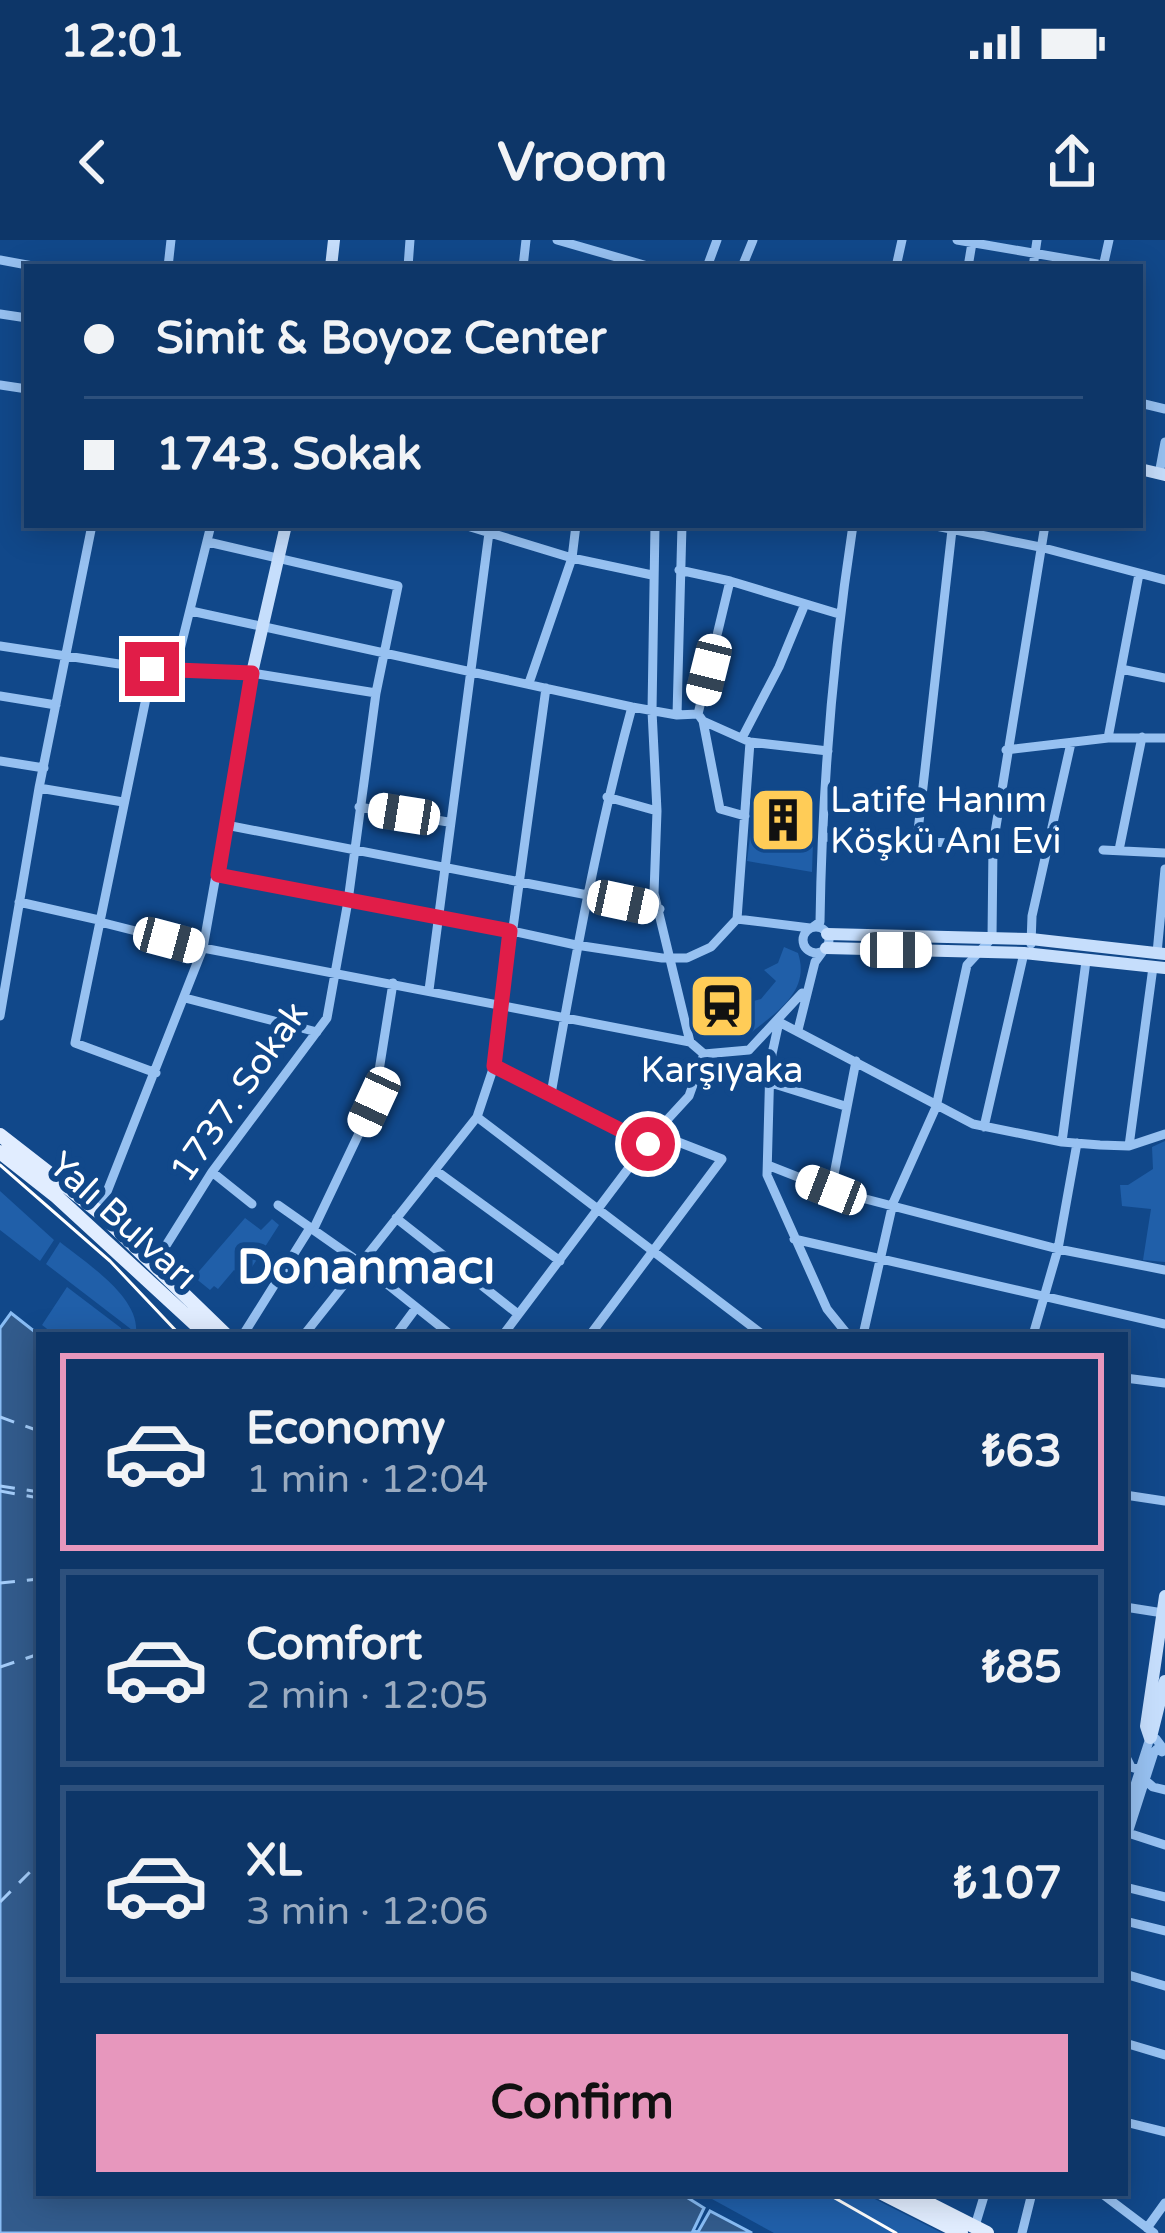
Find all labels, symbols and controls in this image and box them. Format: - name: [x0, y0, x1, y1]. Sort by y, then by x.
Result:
- text: 12:01: [60, 15, 185, 69]
- icon: back: [60, 129, 126, 195]
- icon: share: [1039, 129, 1105, 195]
- text: Vroom: [497, 130, 668, 195]
- text: Simit & Boyoz Center: [156, 312, 606, 366]
- text: 1743. Sokak: [156, 428, 421, 482]
- car: [683, 631, 735, 709]
- route end: [125, 642, 179, 696]
- place label: Latife Hanım Köşkü Anı Evi: [830, 779, 1062, 863]
- building icon: Latife Hanım Köşkü Anı Evi: [748, 785, 818, 855]
- car: [366, 791, 442, 837]
- car: [584, 877, 662, 927]
- car: [130, 913, 208, 967]
- car: [860, 932, 932, 968]
- station icon: Karşıyaka: [687, 971, 757, 1041]
- street label: 1737. Sokak: [161, 993, 317, 1190]
- place label: Karşıyaka: [640, 1049, 804, 1092]
- car: [342, 1062, 406, 1142]
- route start: [621, 1117, 675, 1171]
- street label: Yalı Bulvarı: [40, 1143, 206, 1299]
- car: [791, 1160, 871, 1220]
- district label: Donanmacı: [237, 1239, 495, 1297]
- icon: car: [102, 1398, 210, 1506]
- text: Economy: [246, 1402, 445, 1456]
- text: ₺63: [982, 1425, 1062, 1479]
- text: 1 min · 12:04: [246, 1456, 488, 1503]
- icon: car: [102, 1614, 210, 1722]
- text: Comfort: [246, 1618, 422, 1672]
- text: ₺85: [982, 1641, 1062, 1695]
- text: 2 min · 12:05: [246, 1672, 488, 1719]
- icon: car: [102, 1830, 210, 1938]
- text: XL: [246, 1834, 302, 1888]
- text: ₺107: [953, 1857, 1062, 1911]
- text: 3 min · 12:06: [246, 1888, 488, 1935]
- button: Confirm: [96, 2034, 1068, 2172]

